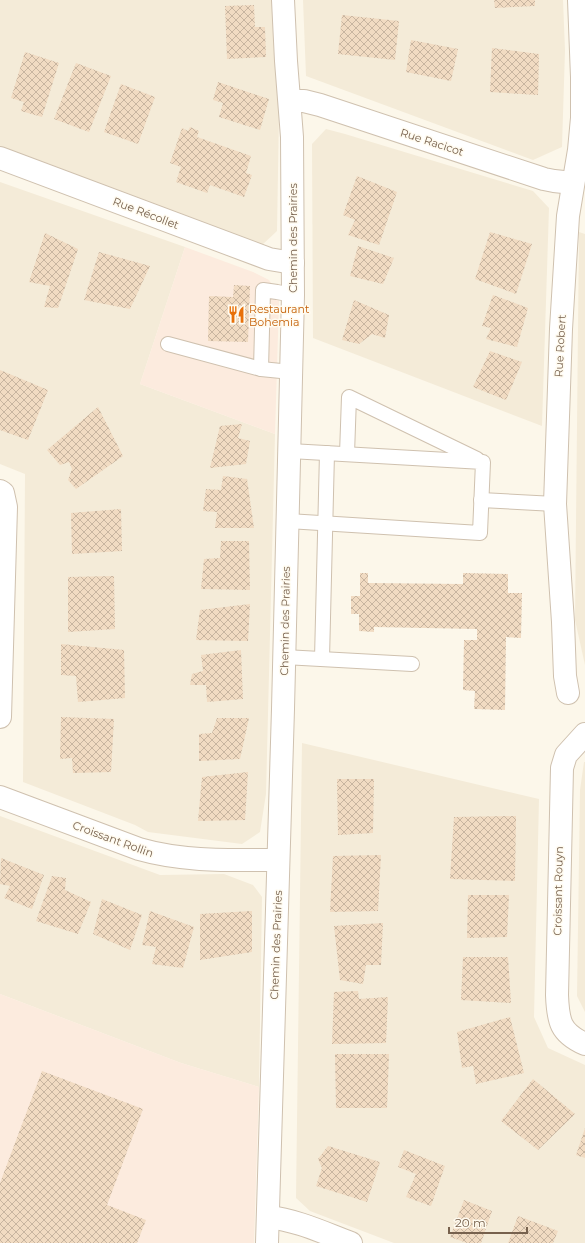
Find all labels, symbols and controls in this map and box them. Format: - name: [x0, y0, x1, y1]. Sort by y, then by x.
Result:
- street label: Rue Racicot: [399, 125, 466, 159]
- street label: Chemin des Prairies: [286, 183, 300, 293]
- street label: Rue Récollet: [111, 194, 181, 232]
- place label: Restaurant Bohemia: [249, 302, 310, 329]
- restaurant icon: Restaurant Bohemia: [226, 305, 246, 325]
- street label: Rue Robert: [551, 314, 569, 378]
- street label: Chemin des Prairies: [277, 565, 293, 676]
- street label: Croissant Rollin: [71, 818, 155, 860]
- street label: Croissant Rouyn: [550, 846, 566, 936]
- street label: Chemin des Prairies: [267, 889, 285, 1000]
- scale bar: [449, 1209, 527, 1235]
- text: 20 m: [455, 1215, 486, 1230]

